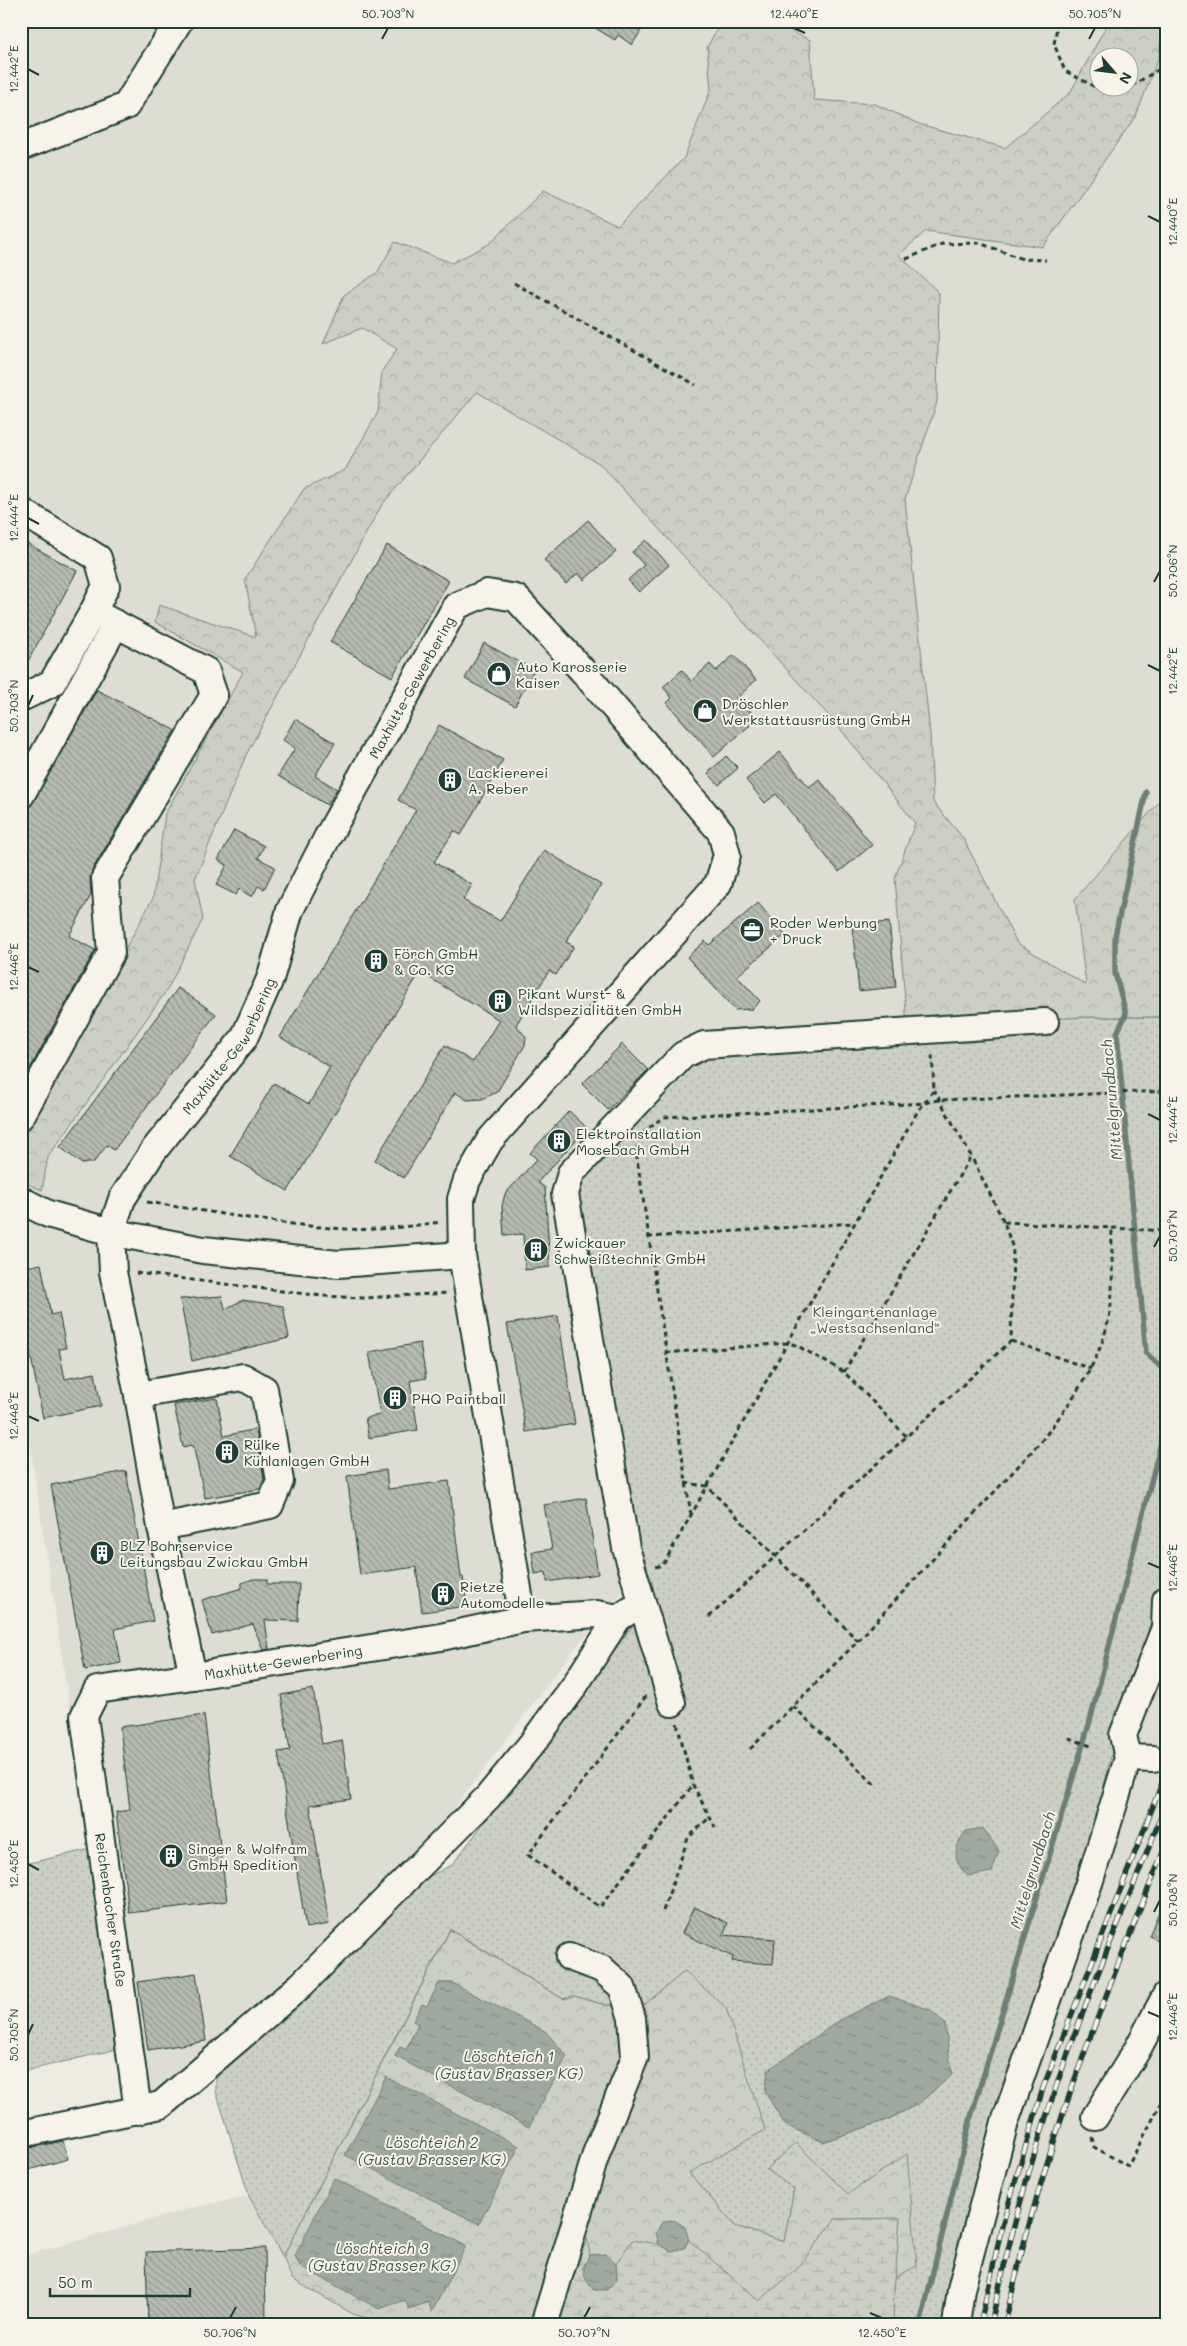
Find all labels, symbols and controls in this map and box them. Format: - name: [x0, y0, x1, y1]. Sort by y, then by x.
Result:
- text: 50.703°N: [362, 5, 414, 21]
- text: 12.440°E: [770, 5, 818, 21]
- text: 50.705°N: [1069, 5, 1121, 21]
- text: 12.442°E: [5, 45, 21, 93]
- north arrow: [1090, 48, 1140, 98]
- text: N: [1115, 69, 1137, 87]
- text: 12.440°E: [1164, 198, 1180, 246]
- text: 12.444°E: [5, 494, 21, 542]
- text: 50.706°N: [1164, 545, 1180, 597]
- street label: Maxhütte-Gewerbering: [364, 612, 458, 762]
- text: 12.442°E: [1164, 647, 1180, 695]
- place label: Auto Karosserie Kaiser: [516, 657, 627, 692]
- shop icon: Auto Karosserie Kaiser: [486, 661, 512, 687]
- text: 50.703°N: [5, 680, 21, 732]
- place label: Dröschler Werkstattausrüstung GmbH: [722, 694, 911, 729]
- shop icon: Dröschler Werkstattausrüstung GmbH: [692, 698, 718, 724]
- place label: Lackiererei A. Reber: [468, 763, 548, 798]
- building icon: Lackiererei A. Reber: [437, 767, 463, 793]
- place label: Roder Werbung + Druck: [770, 913, 877, 948]
- office icon: Roder Werbung + Druck: [739, 917, 765, 943]
- text: 12.446°E: [5, 943, 21, 991]
- place label: Förch GmbH & Co. KG: [394, 944, 478, 979]
- building icon: Förch GmbH & Co. KG: [363, 948, 389, 974]
- street label: Maxhütte-Gewerbering: [177, 975, 279, 1118]
- place label: Pikant Wurst- & Wildspezialitäten GmbH: [518, 984, 682, 1019]
- building icon: Pikant Wurst- & Wildspezialitäten GmbH: [487, 988, 513, 1014]
- water label: Mittelgrundbach: [1096, 1039, 1126, 1161]
- text: 12.444°E: [1164, 1096, 1180, 1144]
- place label: Elektroinstallation Mosebach GmbH: [576, 1124, 701, 1159]
- building icon: Elektroinstallation Mosebach GmbH: [546, 1128, 572, 1154]
- text: 50.707°N: [1164, 1210, 1180, 1262]
- place label: Zwickauer Schweißtechnik GmbH: [554, 1233, 706, 1268]
- building icon: Zwickauer Schweißtechnik GmbH: [523, 1237, 549, 1263]
- park label: Kleingartenanlage „Westsachsenland“: [810, 1302, 940, 1337]
- building icon: PHQ Paintball: [382, 1385, 408, 1411]
- place label: PHQ Paintball: [412, 1389, 506, 1408]
- text: 12.448°E: [5, 1392, 21, 1440]
- place label: Rülke Kühlanlagen GmbH: [244, 1435, 370, 1470]
- building icon: Rülke Kühlanlagen GmbH: [214, 1439, 240, 1465]
- place label: BLZ Bohrservice Leitungsbau Zwickau GmbH: [120, 1536, 308, 1571]
- building icon: BLZ Bohrservice Leitungsbau Zwickau GmbH: [89, 1540, 115, 1566]
- text: 12.446°E: [1164, 1544, 1180, 1592]
- place label: Rietze Automodelle: [460, 1577, 545, 1612]
- building icon: Rietze Automodelle: [430, 1581, 456, 1607]
- street label: Maxhütte-Gewerbering: [203, 1640, 363, 1684]
- water label: Mittelgrundbach: [1005, 1809, 1059, 1931]
- street label: Reichenbacher Straße: [91, 1832, 131, 1988]
- place label: Singer & Wolfram GmbH Spedition: [188, 1839, 307, 1874]
- text: 12.450°E: [5, 1840, 21, 1888]
- building icon: Singer & Wolfram GmbH Spedition: [158, 1843, 184, 1869]
- text: 50.708°N: [1164, 1874, 1180, 1926]
- text: 12.448°E: [1164, 1993, 1180, 2041]
- text: 50.705°N: [5, 2009, 21, 2061]
- water label: Löschteich 1 (Gustav Brasser KG): [435, 2046, 583, 2083]
- water label: Löschteich 2 (Gustav Brasser KG): [358, 2132, 506, 2169]
- water label: Löschteich 3 (Gustav Brasser KG): [308, 2238, 456, 2275]
- scale bar: [50, 2266, 190, 2298]
- text: 50 m: [58, 2272, 93, 2292]
- text: 50.706°N: [204, 2324, 256, 2340]
- text: 50.707°N: [558, 2324, 610, 2340]
- text: 12.450°E: [858, 2324, 906, 2340]

